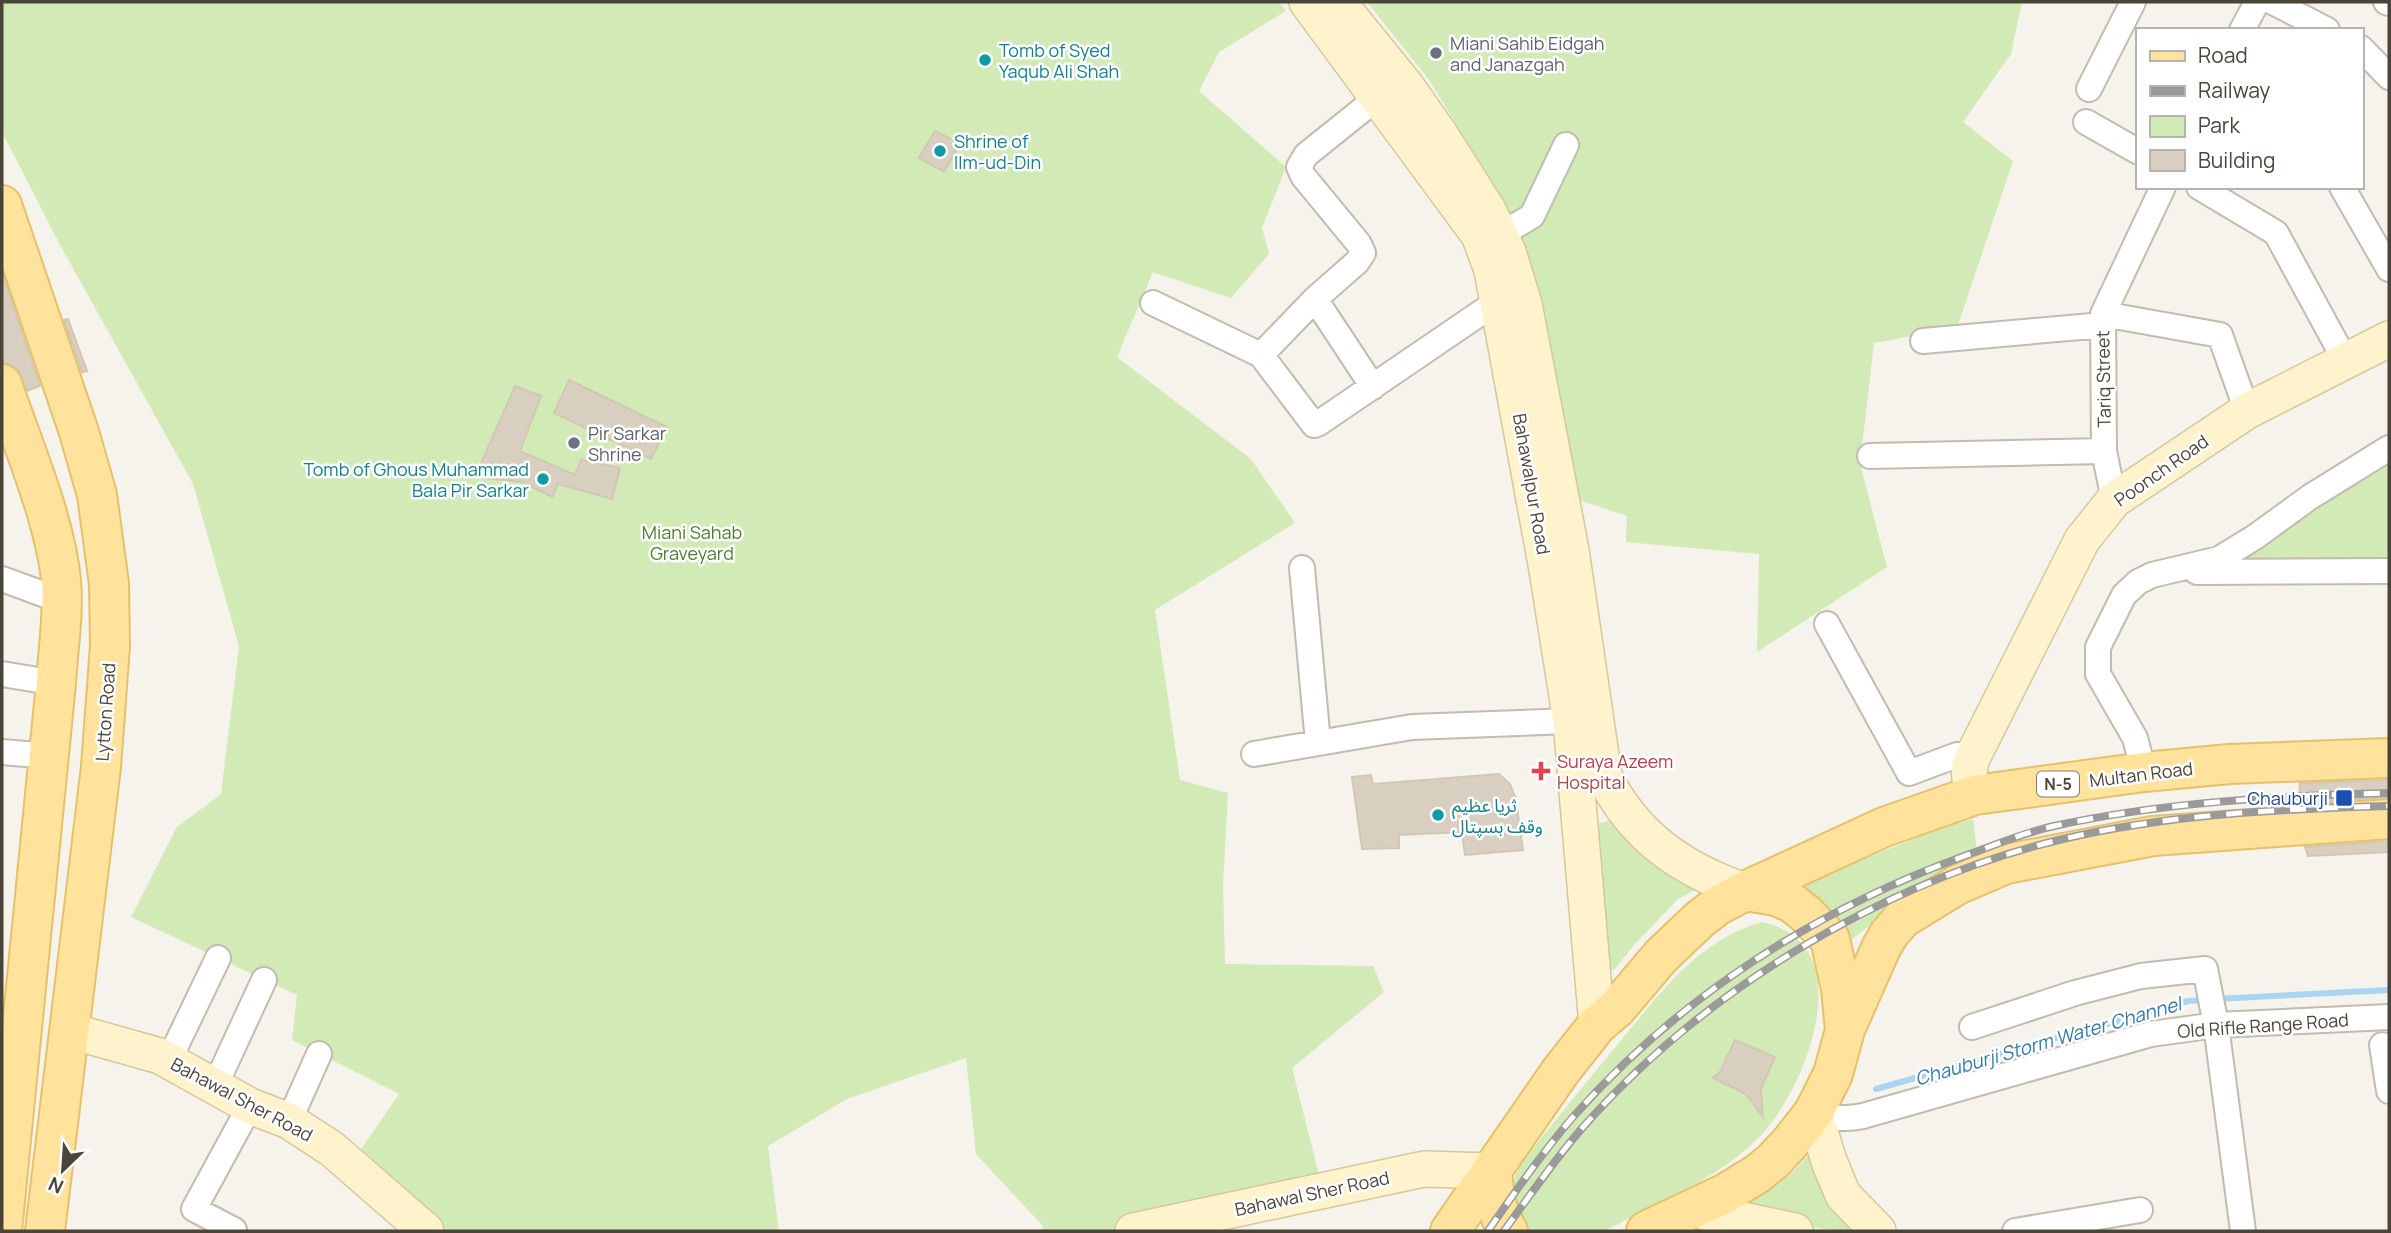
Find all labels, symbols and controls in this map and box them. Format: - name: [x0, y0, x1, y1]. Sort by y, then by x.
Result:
- legend: [2136, 28, 2363, 189]
- place label: Miani Sahib Eidgah and Janazgah: [1450, 31, 1605, 76]
- place label: Tomb of Syed Yaqub Ali Shah: [999, 38, 1119, 83]
- text: Road: [2198, 41, 2248, 69]
- marker: Miani Sahib Eidgah and Janazgah: [1428, 45, 1444, 61]
- marker: Tomb of Syed Yaqub Ali Shah: [977, 52, 993, 68]
- text: Railway: [2198, 76, 2270, 104]
- text: Park: [2198, 111, 2240, 139]
- place label: Shrine of Ilm-ud-Din: [954, 129, 1041, 174]
- marker: Shrine of Ilm-ud-Din: [932, 143, 948, 159]
- text: Building: [2198, 146, 2275, 174]
- street label: Tariq Street: [2090, 330, 2116, 428]
- street label: Bahawalpur Road: [1508, 412, 1556, 556]
- place label: Pir Sarkar Shrine: [588, 421, 667, 466]
- street label: Poonch Road: [2109, 429, 2213, 511]
- marker: Pir Sarkar Shrine: [566, 435, 582, 451]
- place label: Tomb of Ghous Muhammad Bala Pir Sarkar: [303, 457, 529, 502]
- marker: Tomb of Ghous Muhammad Bala Pir Sarkar: [535, 471, 551, 487]
- park label: Miani Sahab Graveyard: [642, 520, 742, 565]
- street label: Lytton Road: [90, 662, 120, 762]
- place label: Suraya Azeem Hospital: [1557, 749, 1673, 794]
- street label: Multan Road: [2088, 756, 2194, 792]
- marker: Suraya Azeem Hospital: [1531, 761, 1551, 781]
- road number: N-5: [2037, 772, 2079, 796]
- place label: Chauburji: [2247, 786, 2328, 810]
- marker: Chauburji: [2334, 788, 2354, 808]
- place label: ثریا عظیم وقف ہسپتال: [1452, 793, 1543, 838]
- marker: ثریا عظیم وقف ہسپتال: [1430, 807, 1446, 823]
- water label: Chauburji Storm Water Channel: [1912, 990, 2187, 1092]
- street label: Old Rifle Range Road: [2176, 1007, 2350, 1043]
- street label: Bahawal Sher Road: [167, 1051, 317, 1147]
- north arrow: [28, 1135, 98, 1205]
- street label: Bahawal Sher Road: [1232, 1165, 1392, 1221]
- text: N: [44, 1171, 67, 1200]

